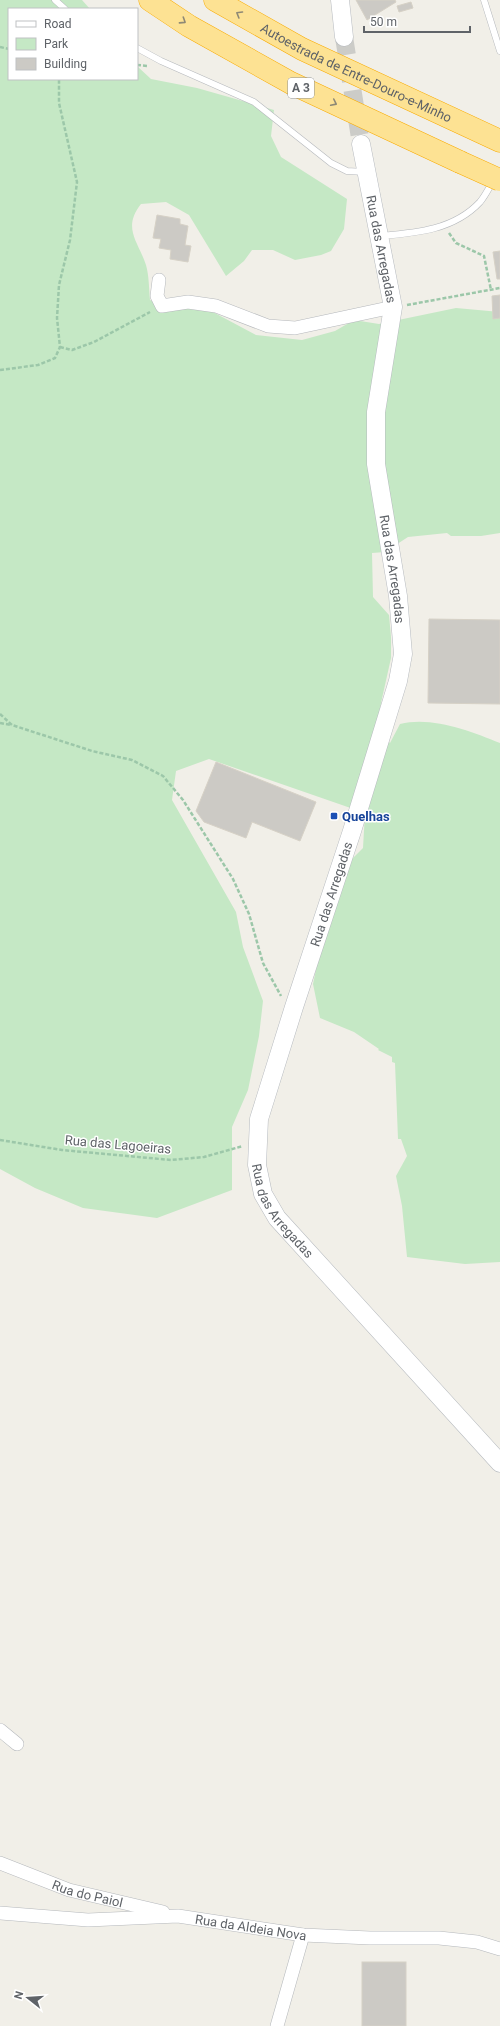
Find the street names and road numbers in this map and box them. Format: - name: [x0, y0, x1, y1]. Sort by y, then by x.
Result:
- street label: Autoestrada de Entre-Douro-e-Minho: [258, 20, 454, 125]
- road number: A 3: [288, 78, 314, 98]
- street label: Rua das Arregadas: [363, 194, 399, 305]
- street label: Rua das Arregadas: [377, 514, 407, 624]
- street label: Rua das Arregadas: [307, 840, 356, 948]
- street label: Rua das Lagoeiras: [64, 1132, 172, 1157]
- street label: Rua das Arregadas: [249, 1162, 317, 1261]
- street label: Rua do Paiol: [50, 1877, 124, 1910]
- street label: Rua da Aldeia Nova: [194, 1912, 307, 1943]

